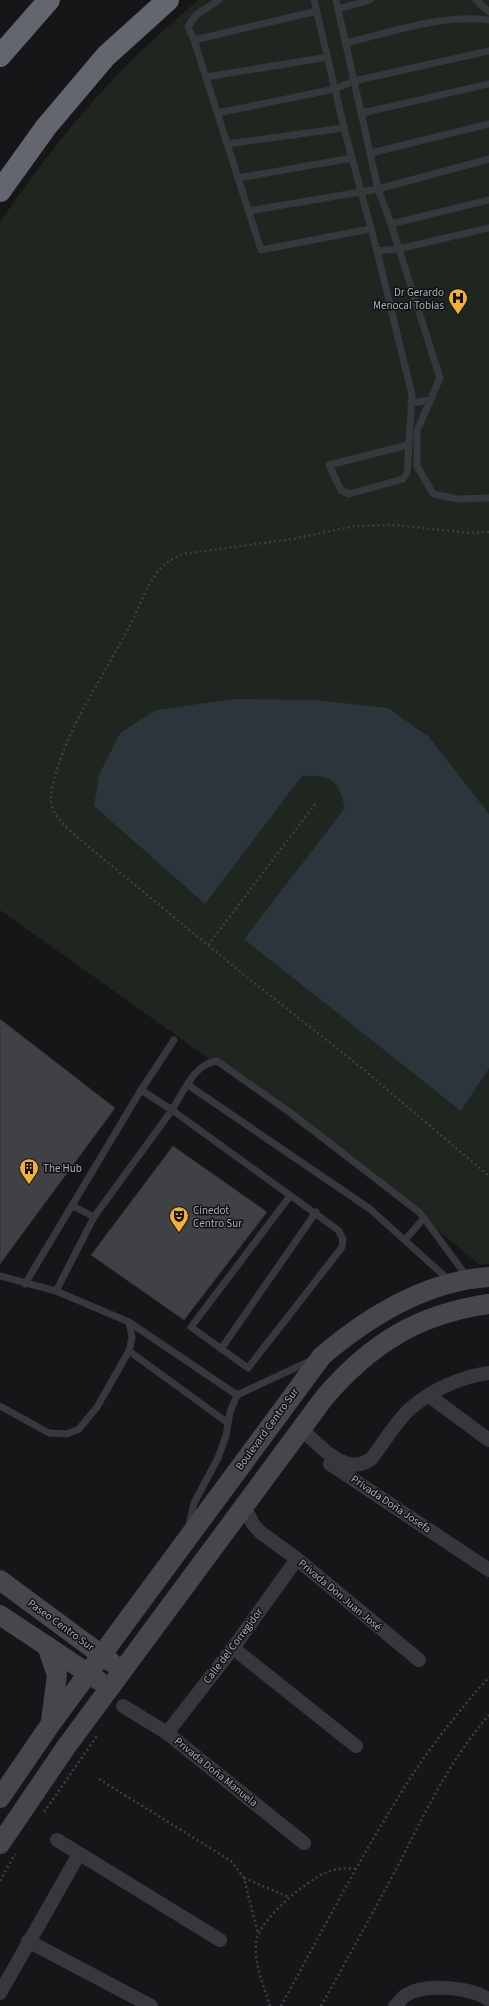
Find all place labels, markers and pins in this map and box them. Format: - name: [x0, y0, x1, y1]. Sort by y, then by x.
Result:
- place label: Dr Gerardo Menocal Tobias: [373, 285, 444, 313]
- hospital icon: Dr Gerardo Menocal Tobias: [447, 287, 469, 315]
- building icon: The Hub: [18, 1157, 40, 1185]
- place label: The Hub: [43, 1161, 82, 1176]
- place label: Cinedot Centro Sur: [193, 1203, 242, 1231]
- theatre icon: Cinedot Centro Sur: [168, 1205, 190, 1233]

